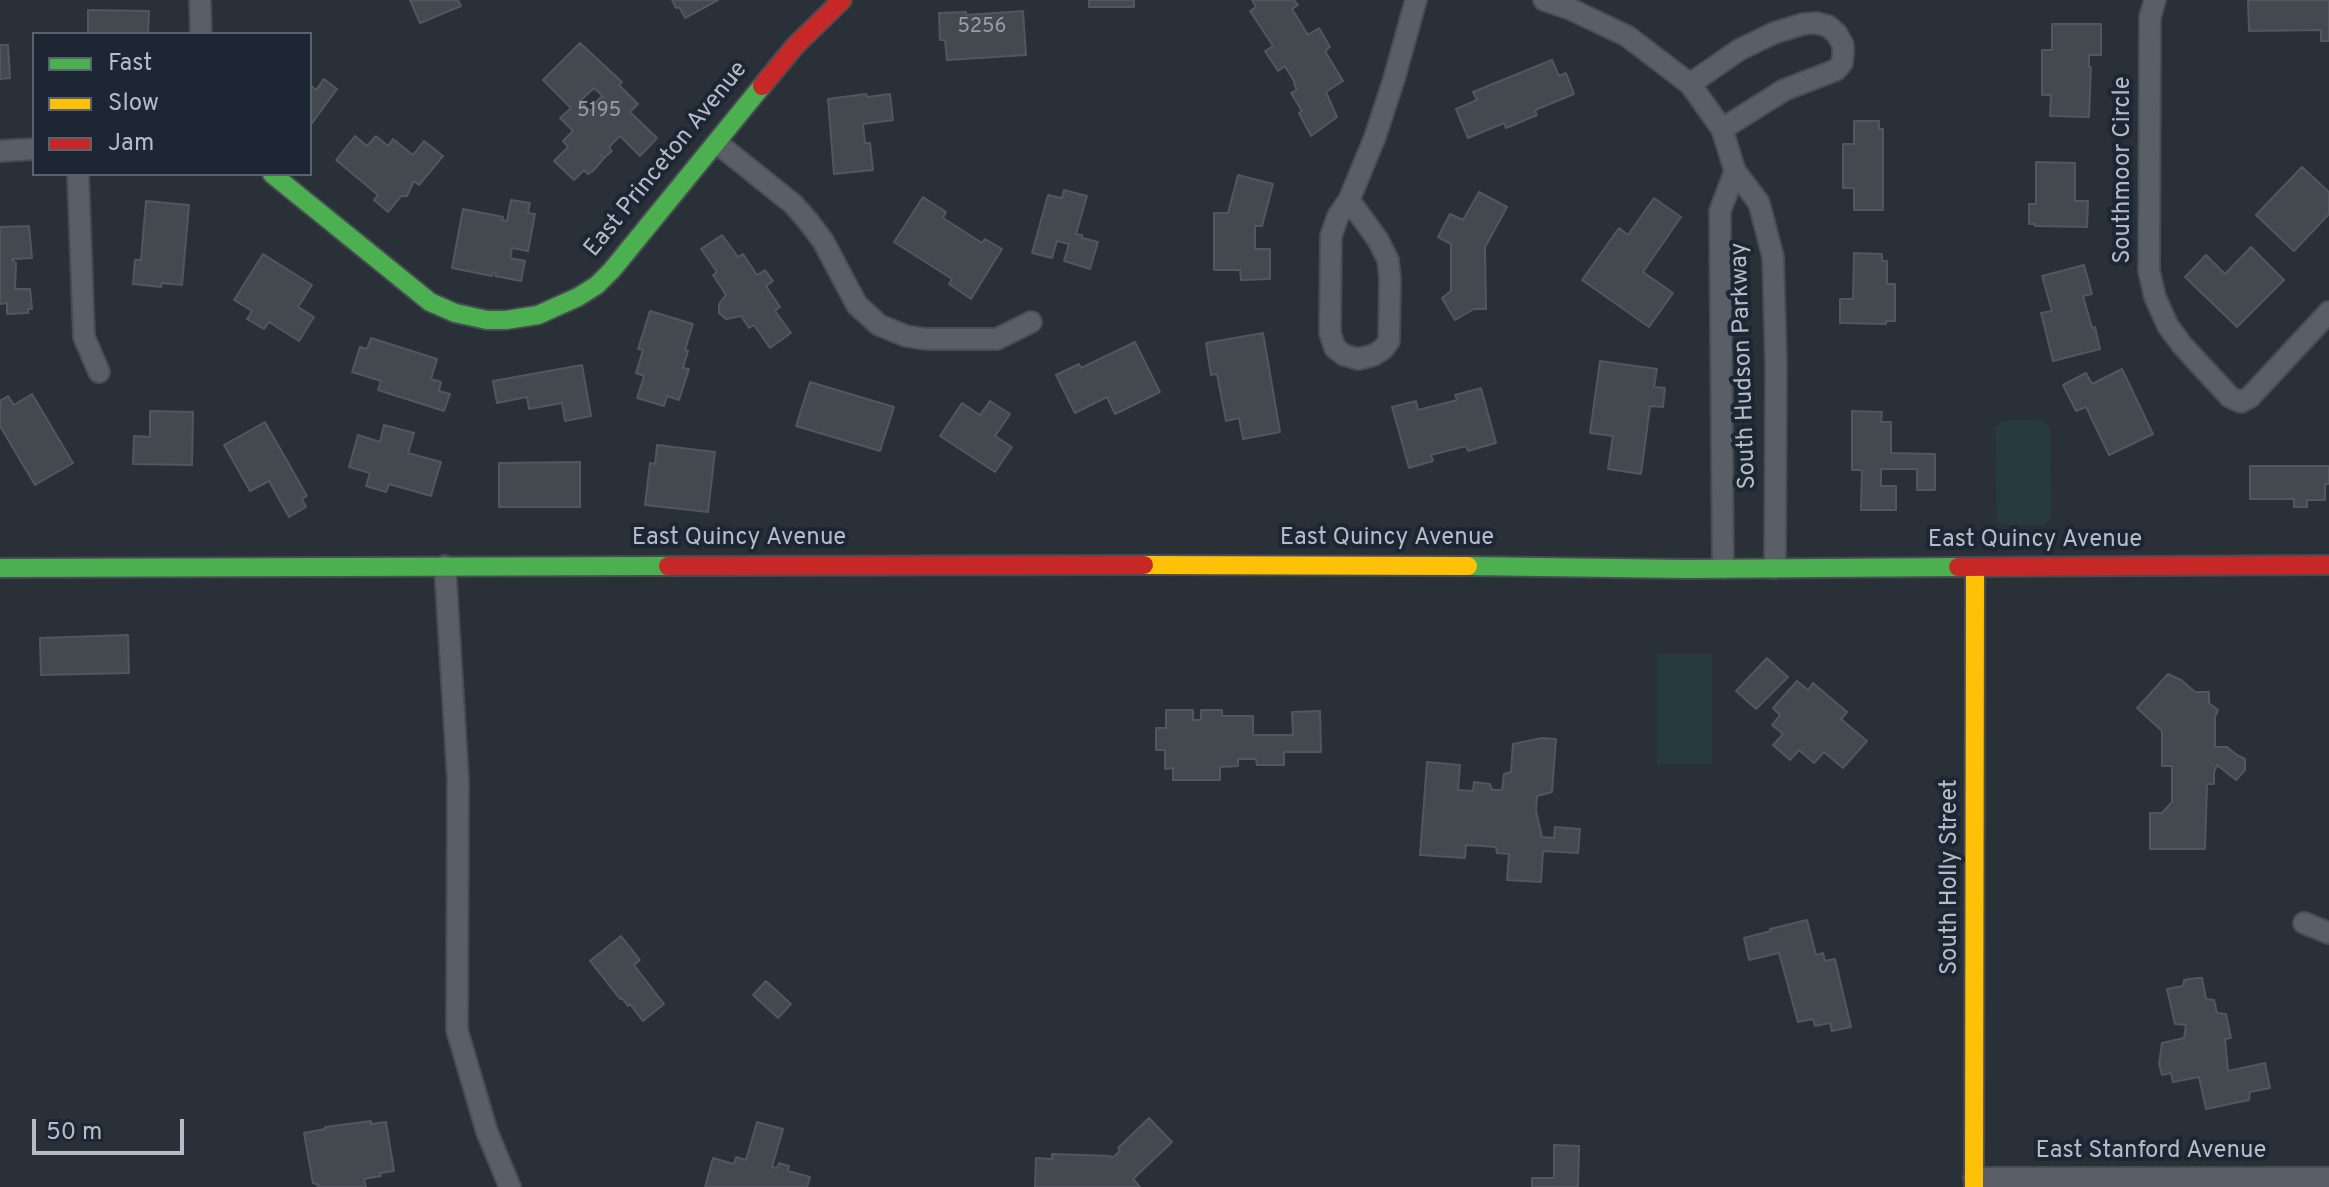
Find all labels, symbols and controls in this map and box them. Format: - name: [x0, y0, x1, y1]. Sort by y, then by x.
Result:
- house number: 5256: [958, 16, 1006, 40]
- legend: [32, 32, 312, 176]
- text: Fast: [108, 49, 152, 79]
- street label: East Princeton Avenue: [579, 56, 755, 264]
- street label: Southmoor Circle: [2110, 76, 2138, 264]
- text: Slow: [108, 89, 159, 119]
- house number: 5195: [577, 100, 621, 124]
- text: Jam: [108, 129, 154, 159]
- street label: South Hudson Parkway: [1726, 242, 1764, 490]
- street label: East Quincy Avenue: [632, 525, 846, 553]
- street label: East Quincy Avenue: [1280, 525, 1494, 553]
- street label: East Quincy Avenue: [1928, 527, 2142, 555]
- street label: South Holly Street: [1937, 779, 1965, 975]
- scale bar: [36, 1103, 188, 1153]
- text: 50 m: [46, 1118, 102, 1148]
- street label: East Stanford Avenue: [2036, 1138, 2266, 1166]

